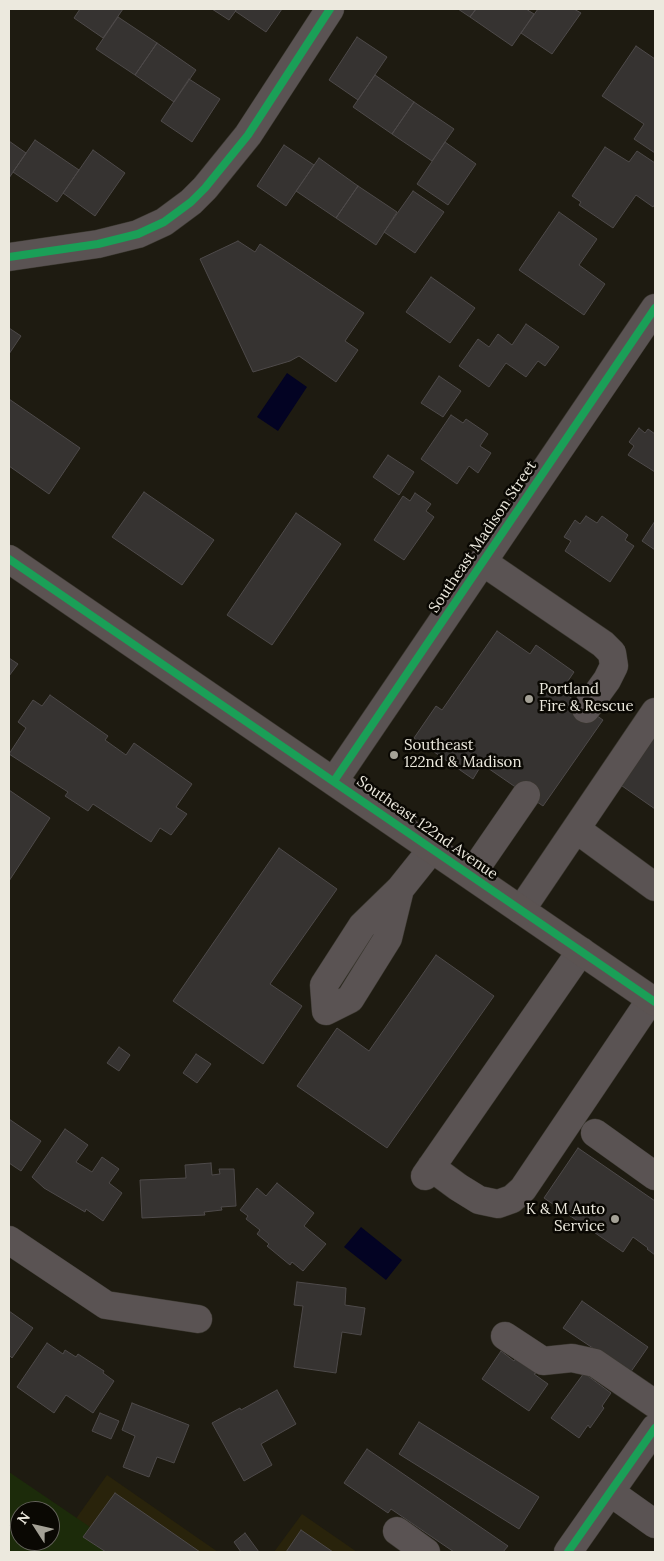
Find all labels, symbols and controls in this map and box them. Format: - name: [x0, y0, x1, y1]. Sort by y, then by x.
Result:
- street label: Southeast Madison Street: [425, 458, 541, 616]
- place label: Portland Fire & Rescue: [539, 681, 634, 716]
- marker: Portland Fire & Rescue: [523, 693, 535, 705]
- place label: Southeast 122nd & Madison: [404, 737, 521, 772]
- marker: Southeast 122nd & Madison: [388, 749, 400, 761]
- street label: Southeast 122nd Avenue: [353, 772, 501, 884]
- place label: K & M Auto Service: [526, 1201, 605, 1236]
- marker: K & M Auto Service: [609, 1213, 621, 1225]
- north arrow: [10, 1501, 60, 1551]
- text: N: [13, 1508, 34, 1528]

